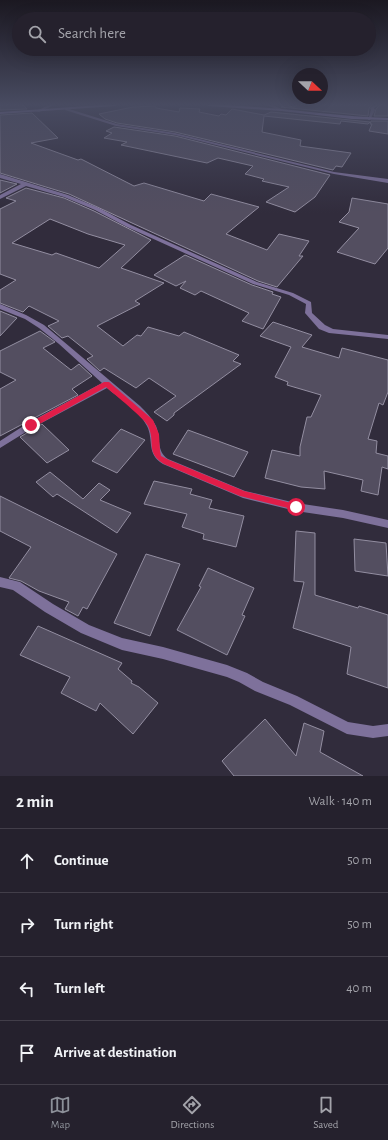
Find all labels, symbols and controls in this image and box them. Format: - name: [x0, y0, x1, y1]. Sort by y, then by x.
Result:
- search box: [12, 12, 376, 56]
- icon: search: [26, 23, 48, 45]
- text: Search here: [58, 26, 126, 41]
- north arrow: [292, 68, 328, 104]
- route end: [22, 416, 40, 434]
- route start: [287, 498, 305, 516]
- text: 2 min: [16, 793, 54, 810]
- text: Walk · 140 m: [309, 795, 372, 808]
- icon: ahead: [16, 850, 38, 872]
- text: Continue: [54, 853, 109, 868]
- text: 50 m: [347, 854, 372, 867]
- icon: right: [16, 914, 38, 936]
- text: Turn right: [54, 917, 113, 932]
- text: 50 m: [347, 918, 372, 931]
- icon: left: [16, 978, 38, 1000]
- text: Turn left: [54, 981, 105, 996]
- text: 40 m: [346, 982, 372, 995]
- icon: arrive: [16, 1042, 38, 1064]
- text: Arrive at destination: [54, 1045, 177, 1060]
- tab: Map: [49, 1094, 71, 1131]
- tab: Directions: [170, 1094, 214, 1131]
- tab: Saved: [313, 1094, 338, 1131]

